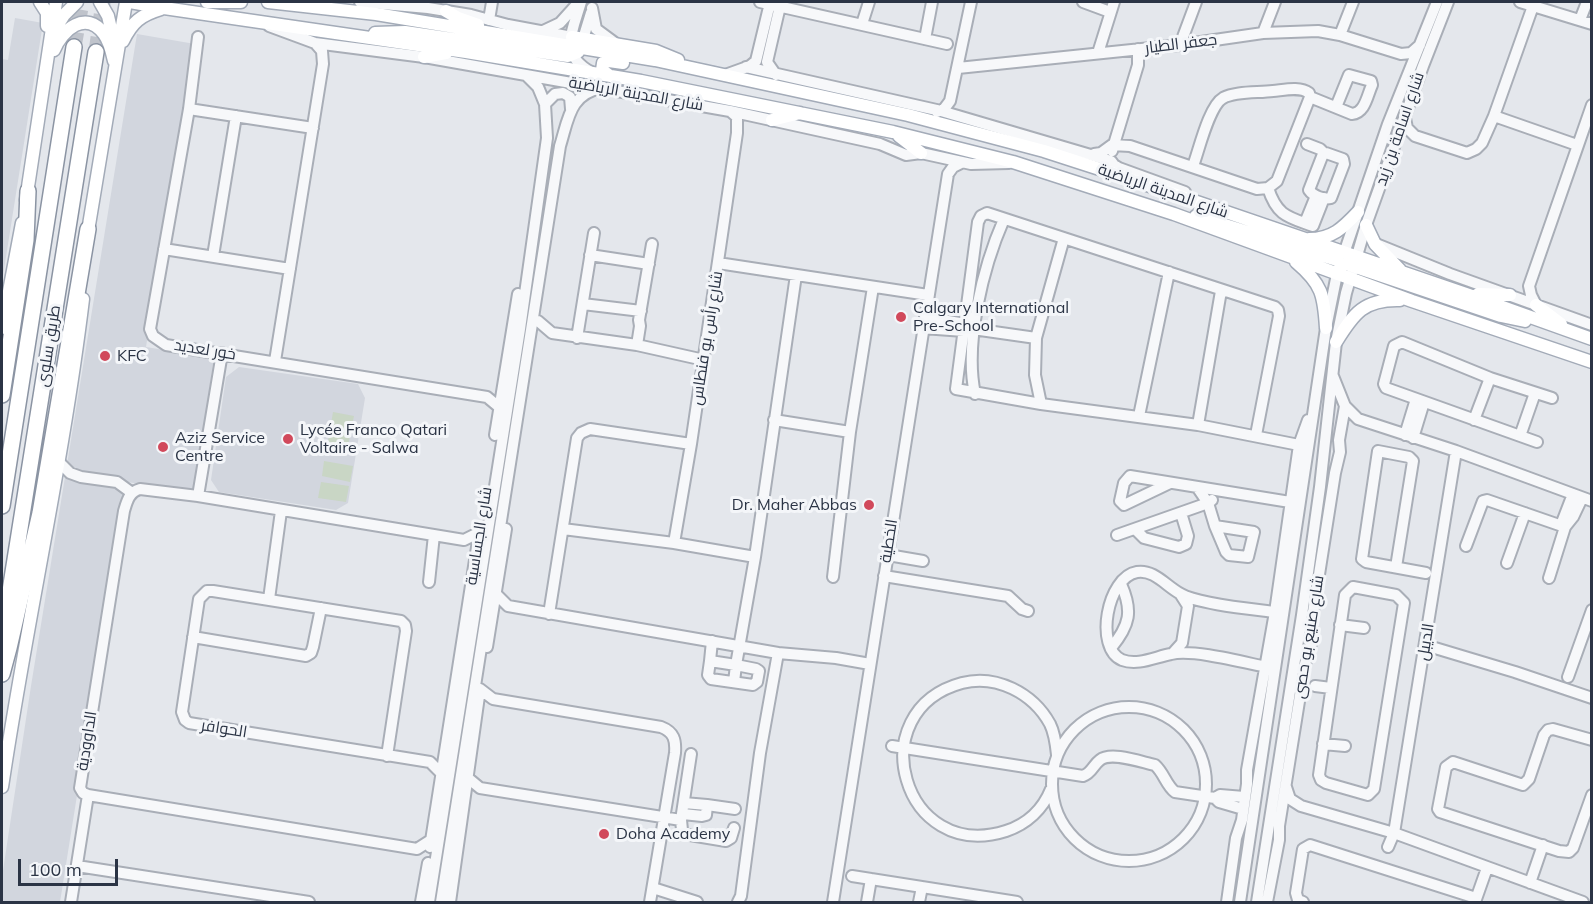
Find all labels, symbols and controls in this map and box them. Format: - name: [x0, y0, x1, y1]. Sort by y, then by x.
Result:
- street label: جعفر الطيار: [1144, 30, 1218, 58]
- street label: شارع اسامة بن زيد: [1372, 70, 1428, 188]
- street label: شارع المدينة الرياضية: [567, 73, 705, 115]
- street label: شارع المدينة الرياضية: [1095, 160, 1231, 222]
- street label: شارع رأس بو فنطاس: [687, 270, 727, 406]
- place label: Calgary International Pre-School: [913, 298, 1069, 336]
- street label: طريق سلوى: [33, 304, 65, 388]
- marker: Calgary International Pre-School: [894, 310, 908, 324]
- street label: خور لعديد: [173, 336, 237, 364]
- place label: KFC: [117, 346, 147, 366]
- marker: KFC: [98, 349, 112, 363]
- place label: Lycée Franco Qatari Voltaire - Salwa: [300, 420, 447, 458]
- place label: Aziz Service Centre: [175, 428, 265, 466]
- marker: Lycée Franco Qatari Voltaire - Salwa: [281, 432, 295, 446]
- marker: Aziz Service Centre: [156, 440, 170, 454]
- street label: شارع الجساسية: [462, 486, 496, 586]
- place label: Dr. Maher Abbas: [732, 495, 857, 515]
- marker: Dr. Maher Abbas: [862, 498, 876, 512]
- street label: الخطية: [876, 518, 902, 564]
- street label: شارع صنيع بو حصى: [1290, 574, 1328, 700]
- street label: الديبل: [1414, 622, 1438, 662]
- street label: الداوودية: [73, 710, 101, 772]
- street label: الحوافر: [200, 716, 248, 742]
- place label: Doha Academy: [616, 824, 730, 844]
- marker: Doha Academy: [597, 827, 611, 841]
- scale bar: [21, 847, 122, 885]
- text: 100 m: [29, 858, 82, 881]

